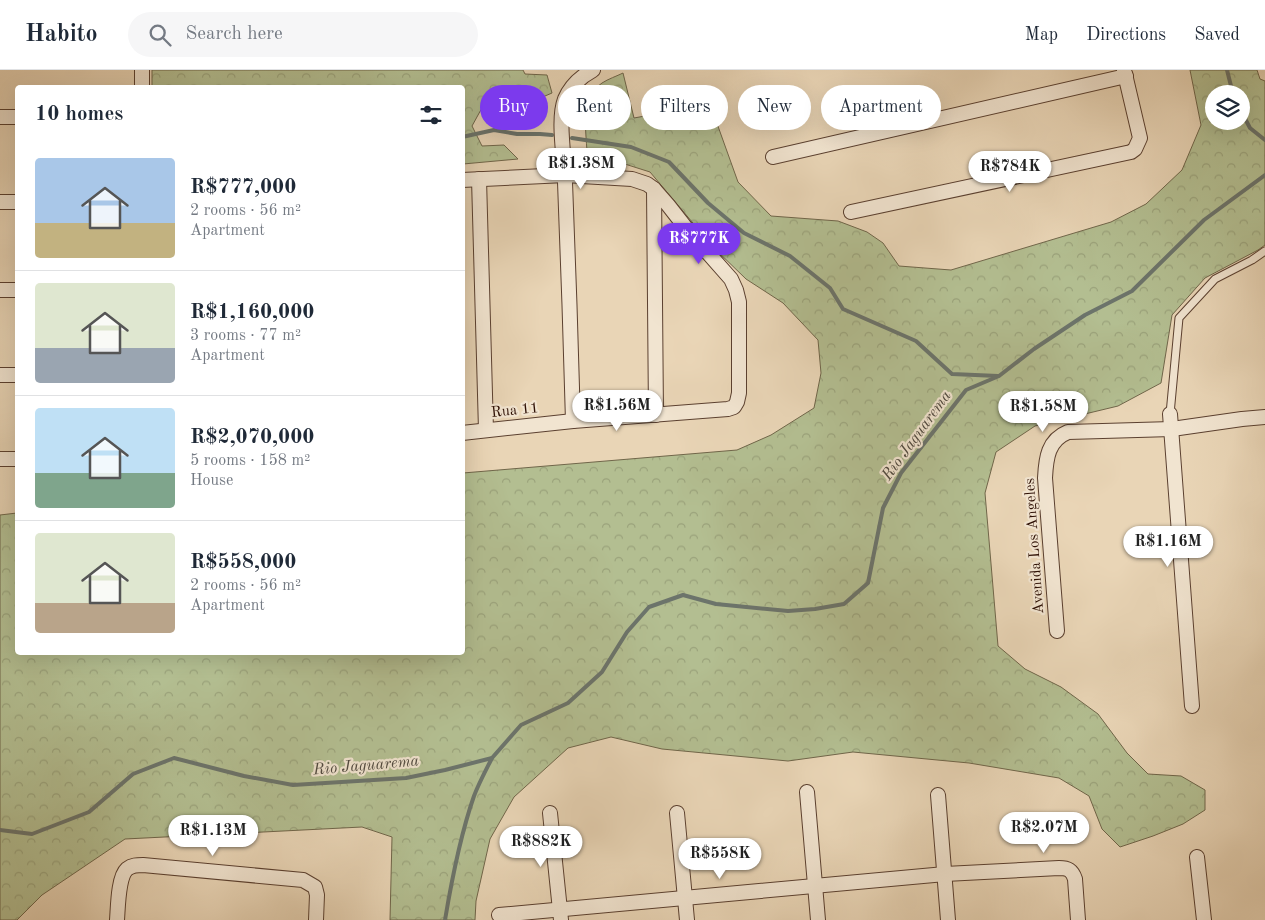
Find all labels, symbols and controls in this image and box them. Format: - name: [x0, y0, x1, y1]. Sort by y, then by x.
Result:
- search box: [128, 12, 478, 57]
- icon: search: [146, 21, 174, 49]
- text: Habito: [25, 23, 98, 47]
- text: Search here: [186, 25, 283, 44]
- text: Map: [1025, 26, 1058, 44]
- text: Directions: [1086, 26, 1166, 44]
- text: Saved: [1194, 26, 1240, 44]
- chip: Buy: [480, 85, 548, 130]
- chip: Rent: [558, 85, 631, 130]
- chip: Filters: [641, 85, 728, 130]
- chip: New: [738, 85, 811, 130]
- chip: Apartment: [821, 85, 941, 130]
- map controls: [1205, 85, 1250, 130]
- button: layers: [1205, 85, 1250, 130]
- icon: filters: [417, 101, 445, 129]
- text: 10 homes: [35, 104, 123, 125]
- pin: R$1.38M: [535, 148, 627, 190]
- pin: R$784K: [969, 150, 1051, 193]
- text: R$1.38M: [547, 156, 615, 172]
- text: R$784K: [979, 159, 1041, 175]
- text: R$777,000: [190, 177, 296, 198]
- icon: home: [75, 178, 135, 238]
- text: 2 rooms · 56 m²: [190, 203, 301, 219]
- pin: R$777K: [658, 222, 740, 265]
- text: Apartment: [190, 223, 265, 239]
- text: R$777K: [668, 231, 730, 247]
- text: R$1,160,000: [190, 302, 315, 323]
- icon: home: [75, 303, 135, 363]
- text: 3 rooms · 77 m²: [190, 328, 301, 344]
- text: Apartment: [190, 348, 265, 364]
- water label: Rio Jaguarema: [879, 388, 955, 485]
- pin: R$1.56M: [571, 390, 663, 432]
- pin: R$1.58M: [997, 390, 1089, 433]
- text: R$1.56M: [583, 398, 651, 414]
- text: R$1.58M: [1009, 399, 1077, 415]
- street label: Rua 11: [490, 401, 540, 421]
- text: R$2,070,000: [190, 427, 315, 448]
- icon: home: [75, 428, 135, 488]
- text: 5 rooms · 158 m²: [190, 453, 310, 469]
- text: House: [190, 473, 233, 489]
- street label: Avenida Los Angeles: [1023, 477, 1047, 615]
- pin: R$1.16M: [1122, 526, 1214, 568]
- text: R$1.16M: [1134, 534, 1202, 550]
- text: R$558,000: [190, 552, 296, 573]
- icon: home: [75, 553, 135, 613]
- text: 2 rooms · 56 m²: [190, 578, 301, 594]
- text: Apartment: [190, 598, 265, 614]
- water label: Rio Jaguarema: [311, 753, 420, 779]
- pin: R$2.07M: [998, 812, 1090, 854]
- pin: R$1.13M: [167, 814, 259, 857]
- text: R$2.07M: [1010, 820, 1078, 836]
- text: R$1.13M: [179, 823, 247, 839]
- pin: R$882K: [500, 826, 582, 868]
- text: R$882K: [510, 834, 572, 850]
- pin: R$558K: [679, 838, 761, 880]
- text: R$558K: [689, 846, 751, 862]

